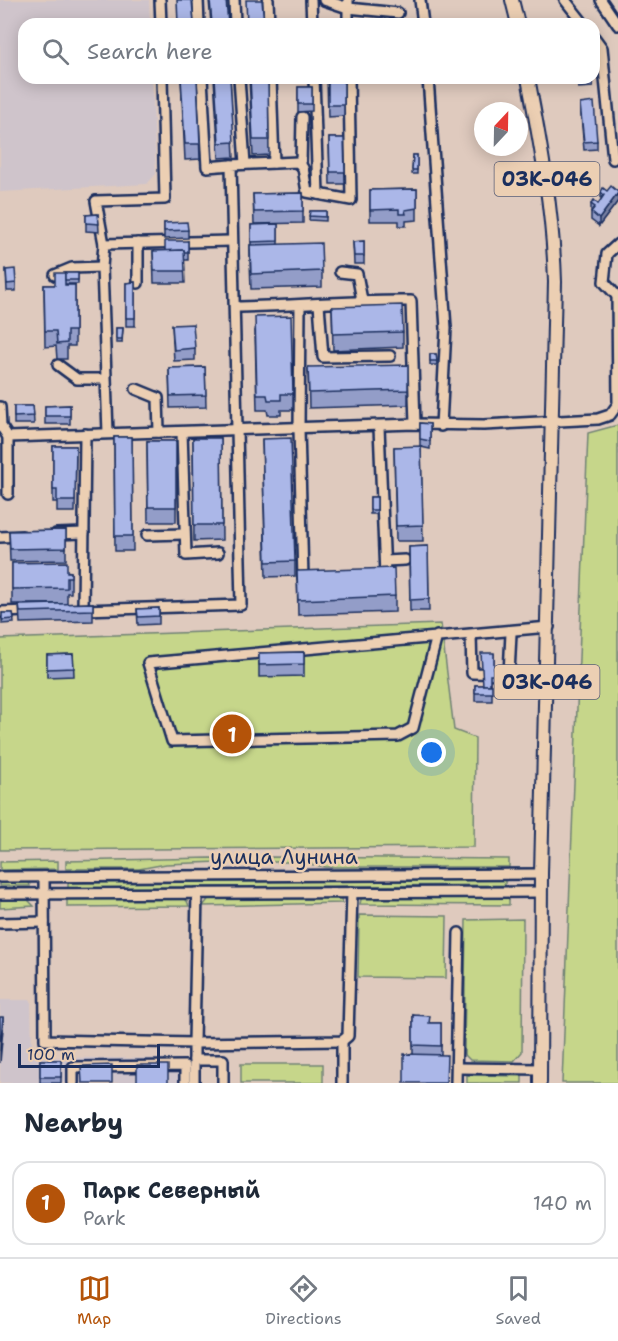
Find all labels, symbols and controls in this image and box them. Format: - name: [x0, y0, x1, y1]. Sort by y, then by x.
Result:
- search box: [18, 18, 600, 84]
- icon: search: [39, 35, 72, 68]
- text: Search here: [87, 37, 213, 66]
- north arrow: [474, 102, 528, 156]
- road number: 03К-046: [494, 162, 600, 196]
- road number: 03К-046: [494, 665, 600, 699]
- pin: 1: [212, 712, 252, 756]
- your location: [417, 738, 446, 767]
- street label: улица Лунина: [210, 843, 358, 871]
- scale bar: [18, 1041, 160, 1068]
- text: 100 m: [27, 1044, 75, 1065]
- text: Nearby: [24, 1105, 123, 1140]
- text: Парк Северный: [83, 1176, 260, 1205]
- text: 1: [41, 1190, 50, 1216]
- text: 140 m: [533, 1190, 592, 1216]
- text: Park: [83, 1205, 126, 1231]
- tab: Map: [77, 1272, 111, 1329]
- tab: Directions: [265, 1272, 342, 1329]
- tab: Saved: [496, 1272, 541, 1329]

